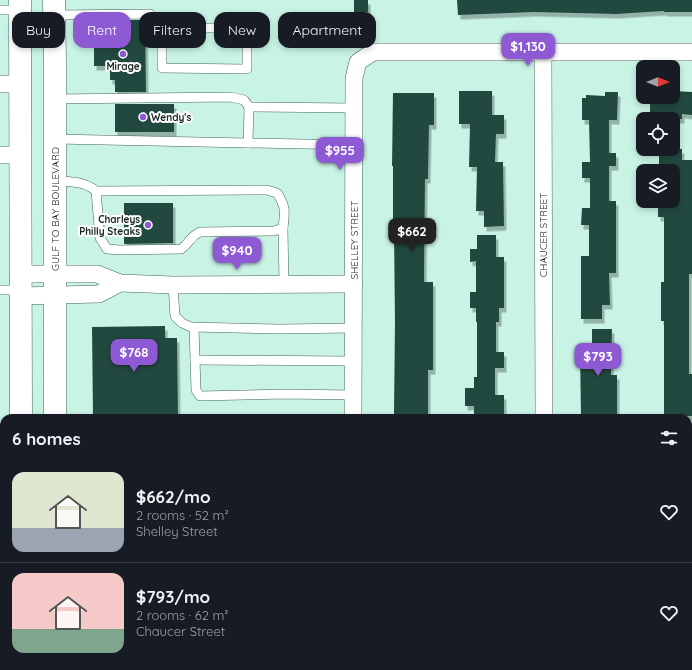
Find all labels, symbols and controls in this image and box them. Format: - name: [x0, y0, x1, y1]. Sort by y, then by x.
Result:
- chip: Buy: [12, 12, 65, 48]
- chip: Rent: [73, 12, 131, 48]
- chip: Filters: [139, 12, 206, 48]
- chip: New: [214, 12, 270, 48]
- chip: Apartment: [278, 12, 376, 48]
- pin: $1,130: [495, 33, 561, 67]
- text: $1,130: [510, 38, 546, 54]
- marker: Mirage: [118, 49, 128, 59]
- place label: Mirage: [106, 60, 140, 73]
- north arrow: [636, 60, 680, 104]
- map controls: [636, 60, 680, 208]
- place label: Wendy's: [151, 111, 191, 124]
- marker: Wendy's: [138, 112, 148, 122]
- button: locate: [636, 112, 680, 156]
- pin: $955: [316, 137, 364, 171]
- text: $955: [325, 142, 355, 158]
- street label: GULF TO BAY BOULEVARD: [49, 147, 62, 271]
- button: layers: [636, 164, 680, 208]
- street label: CHAUCER STREET: [537, 193, 550, 277]
- street label: SHELLEY STREET: [348, 201, 361, 279]
- place label: Charleys Philly Steaks: [79, 213, 140, 238]
- pin: $662: [388, 218, 436, 252]
- marker: Charleys Philly Steaks: [143, 220, 153, 230]
- text: $662: [397, 223, 427, 239]
- pin: $940: [213, 237, 261, 271]
- text: $940: [222, 242, 252, 258]
- pin: $768: [110, 339, 158, 373]
- pin: $793: [574, 343, 622, 377]
- text: $768: [120, 344, 148, 360]
- text: $793: [583, 348, 613, 364]
- icon: filters: [658, 427, 680, 449]
- text: 6 homes: [12, 428, 81, 449]
- text: $662/mo: [136, 486, 211, 507]
- icon: home: [44, 488, 92, 536]
- icon: heart: [658, 501, 680, 523]
- text: 2 rooms · 52 m²: [136, 507, 229, 523]
- text: Shelley Street: [136, 523, 218, 539]
- text: $793/mo: [136, 586, 210, 607]
- icon: home: [44, 589, 92, 637]
- icon: heart: [658, 602, 680, 624]
- text: 2 rooms · 62 m²: [136, 607, 228, 623]
- text: Chaucer Street: [136, 623, 225, 639]

